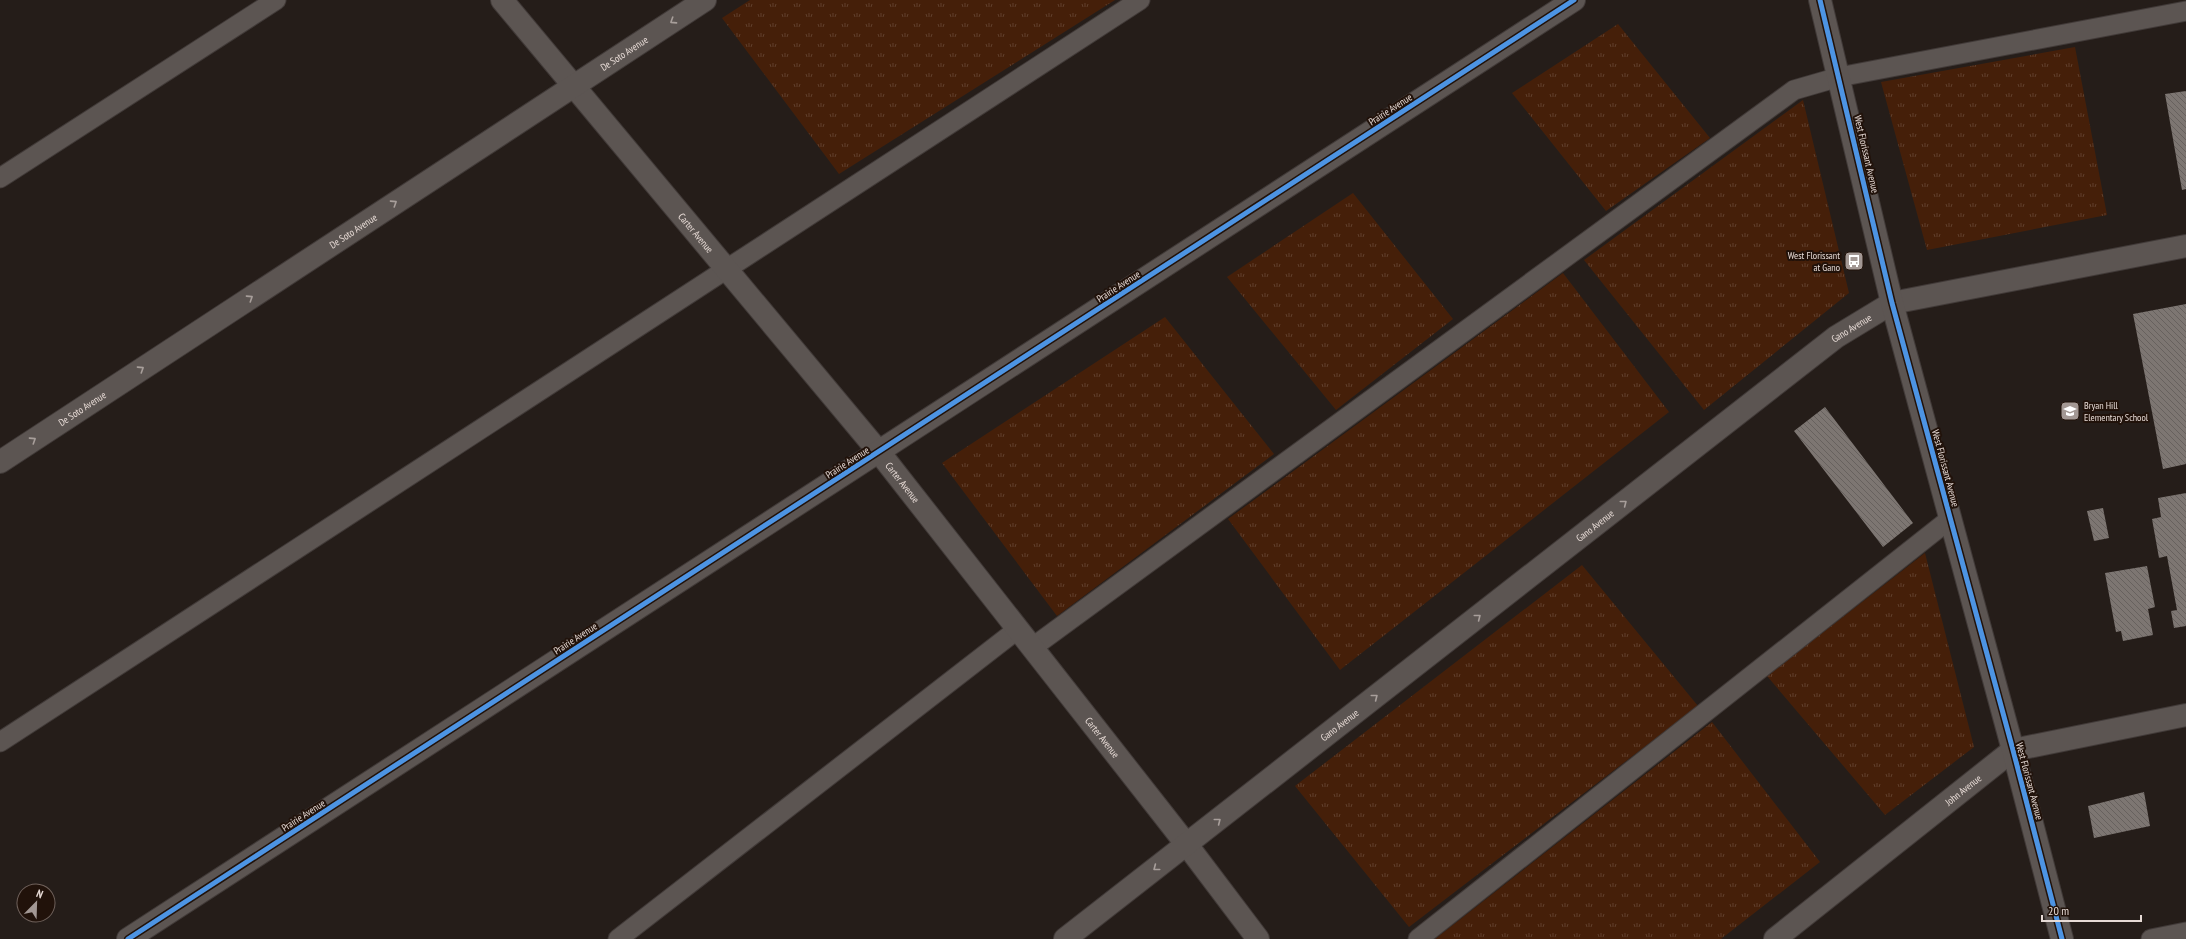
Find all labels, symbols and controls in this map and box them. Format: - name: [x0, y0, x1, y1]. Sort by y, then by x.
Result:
- one-way arrow: [670, 16, 677, 24]
- street label: De Soto Avenue: [598, 33, 651, 74]
- street label: Prairie Avenue: [1366, 91, 1415, 128]
- street label: West Florissant Avenue: [1851, 114, 1882, 194]
- one-way arrow: [390, 201, 397, 208]
- street label: Carter Avenue: [675, 210, 716, 256]
- street label: De Soto Avenue: [327, 211, 380, 251]
- place label: West Florissant at Gano: [1788, 249, 1840, 274]
- bus stop icon: West Florissant at Gano: [1843, 250, 1865, 272]
- street label: Prairie Avenue: [1094, 268, 1143, 305]
- one-way arrow: [246, 295, 253, 303]
- street label: Gano Avenue: [1829, 311, 1874, 345]
- one-way arrow: [137, 366, 144, 374]
- street label: De Soto Avenue: [56, 388, 109, 429]
- place label: Bryan Hill Elementary School: [2084, 399, 2149, 424]
- school or university icon: Bryan Hill Elementary School: [2059, 400, 2081, 422]
- street label: West Florissant Avenue: [1929, 428, 1962, 508]
- one-way arrow: [28, 438, 35, 445]
- street label: Prairie Avenue: [823, 444, 872, 481]
- street label: Carter Avenue: [882, 460, 922, 506]
- one-way arrow: [1620, 500, 1627, 507]
- street label: Gano Avenue: [1573, 507, 1617, 545]
- one-way arrow: [1473, 615, 1480, 622]
- street label: Prairie Avenue: [551, 620, 600, 657]
- one-way arrow: [1371, 695, 1378, 702]
- street label: Gano Avenue: [1318, 706, 1361, 744]
- street label: Carter Avenue: [1082, 715, 1122, 761]
- street label: West Florissant Avenue: [2013, 741, 2046, 821]
- street label: John Avenue: [1942, 772, 1984, 809]
- street label: Prairie Avenue: [279, 797, 328, 834]
- one-way arrow: [1213, 818, 1220, 825]
- one-way arrow: [1153, 864, 1160, 871]
- north arrow: [16, 883, 56, 923]
- text: N: [34, 886, 45, 901]
- scale bar: [2042, 897, 2141, 923]
- text: 20 m: [2048, 903, 2069, 918]

